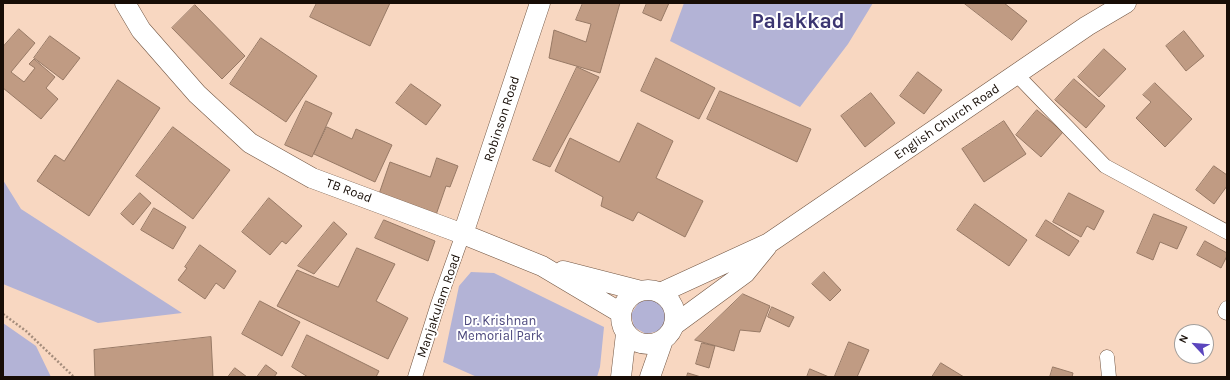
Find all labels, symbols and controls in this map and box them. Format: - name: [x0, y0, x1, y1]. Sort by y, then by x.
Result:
- district label: Palakkad: [751, 9, 845, 35]
- street label: Robinson Road: [481, 74, 523, 164]
- street label: English Church Road: [891, 81, 1003, 163]
- street label: TB Road: [324, 176, 374, 206]
- street label: Manjakulam Road: [414, 252, 464, 360]
- park label: Dr. Krishnan Memorial Park: [457, 313, 543, 344]
- north arrow: [1174, 324, 1214, 364]
- text: N: [1176, 333, 1191, 345]

